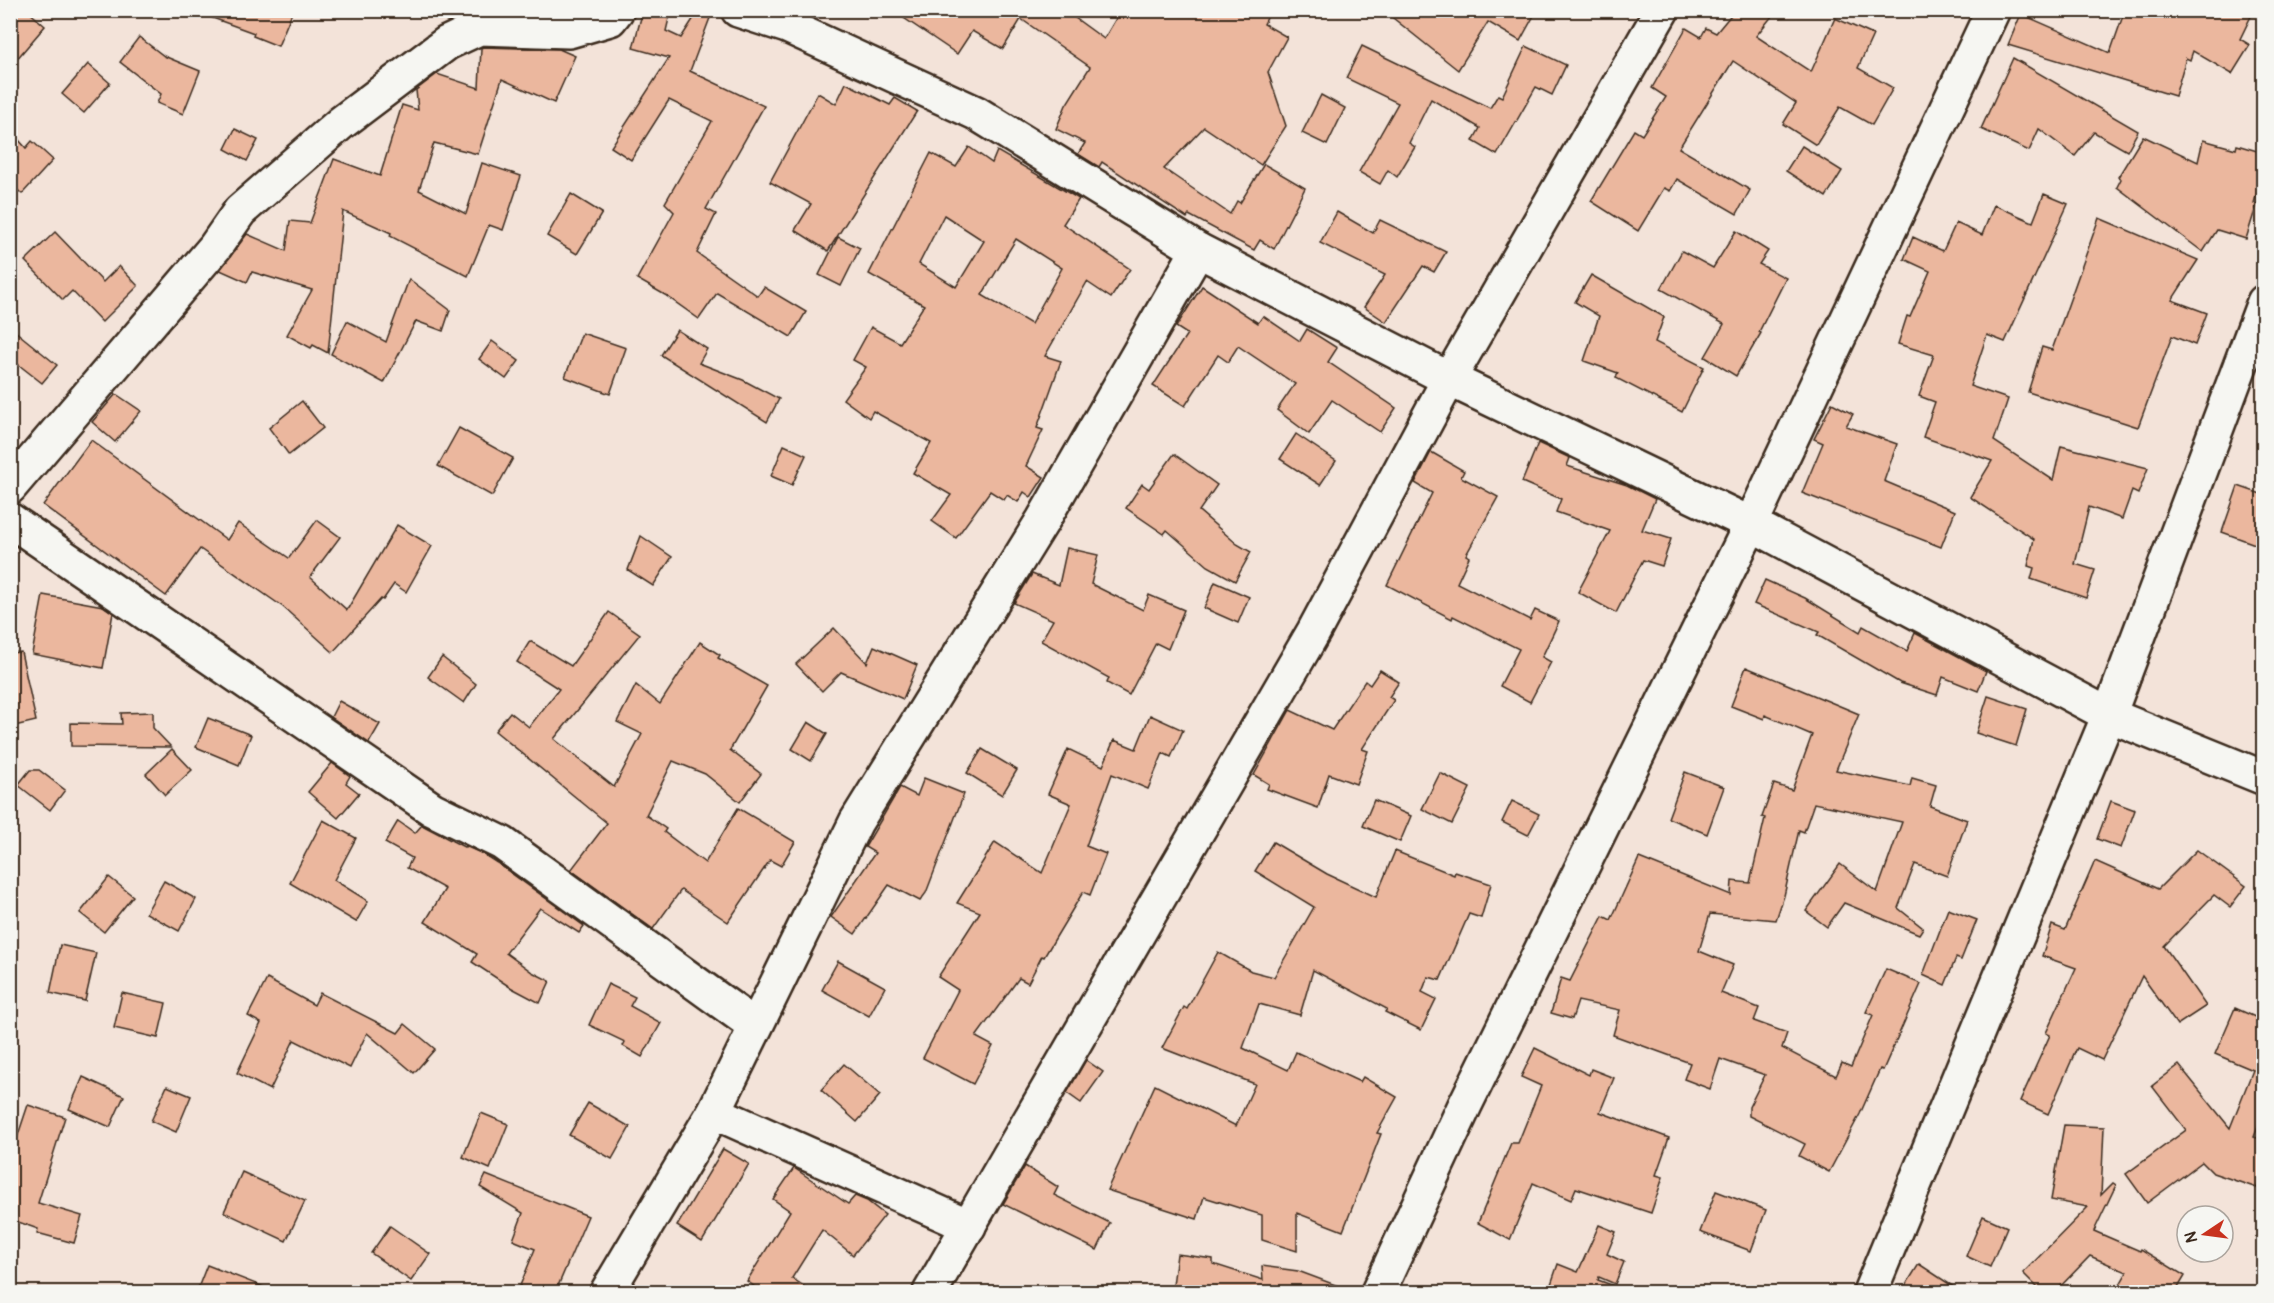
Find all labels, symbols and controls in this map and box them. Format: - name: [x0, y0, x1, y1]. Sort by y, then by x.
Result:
- north arrow: [2175, 1204, 2235, 1264]
- text: N: [2180, 1229, 2202, 1245]

